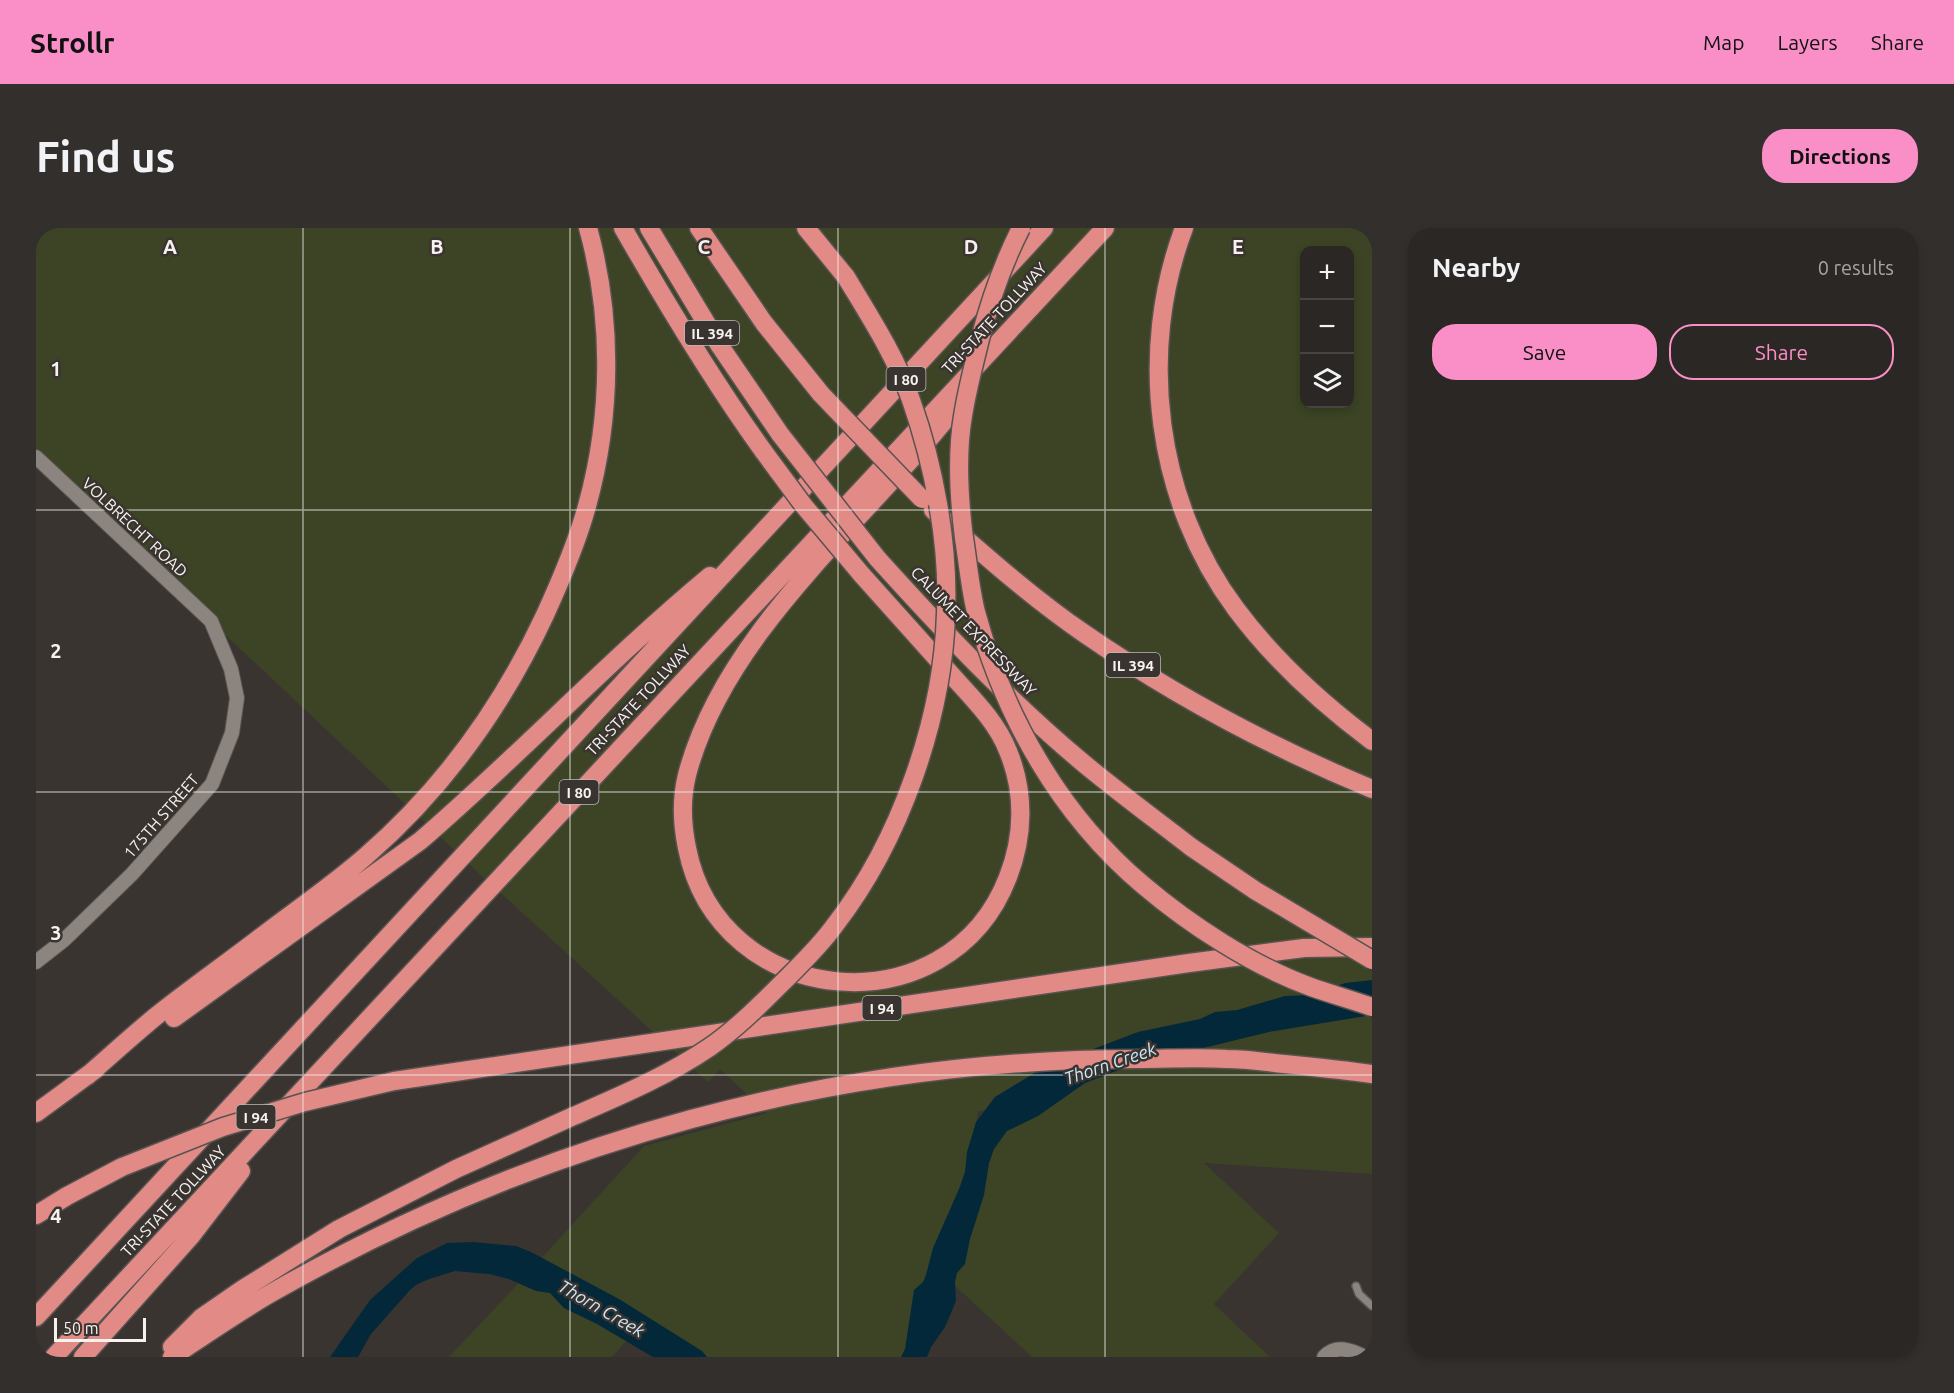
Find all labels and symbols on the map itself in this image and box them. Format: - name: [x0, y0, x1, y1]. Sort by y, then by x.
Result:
- text: A: [163, 235, 177, 258]
- text: B: [430, 235, 444, 258]
- text: C: [698, 235, 711, 258]
- text: D: [964, 235, 978, 258]
- text: E: [1232, 235, 1244, 258]
- street label: TRI-STATE TOLLWAY: [938, 258, 1050, 377]
- road number: IL 394: [685, 321, 739, 345]
- text: 1: [50, 357, 62, 380]
- road number: I 80: [886, 367, 926, 391]
- street label: VOLBRECHT ROAD: [79, 474, 191, 580]
- street label: CALUMET EXPRESSWAY: [908, 563, 1041, 700]
- text: 2: [50, 639, 62, 662]
- street label: TRI-STATE TOLLWAY: [582, 640, 694, 759]
- road number: IL 394: [1106, 653, 1160, 677]
- street label: 175TH STREET: [120, 770, 202, 861]
- road number: I 80: [560, 780, 598, 804]
- text: 3: [50, 921, 62, 944]
- road number: I 94: [862, 996, 902, 1020]
- water label: Thorn Creek: [1061, 1038, 1159, 1088]
- road number: I 94: [236, 1105, 276, 1129]
- street label: TRI-STATE TOLLWAY: [117, 1141, 229, 1260]
- text: 4: [50, 1204, 62, 1227]
- water label: Thorn Creek: [555, 1275, 649, 1341]
- scale bar: [54, 1315, 146, 1342]

